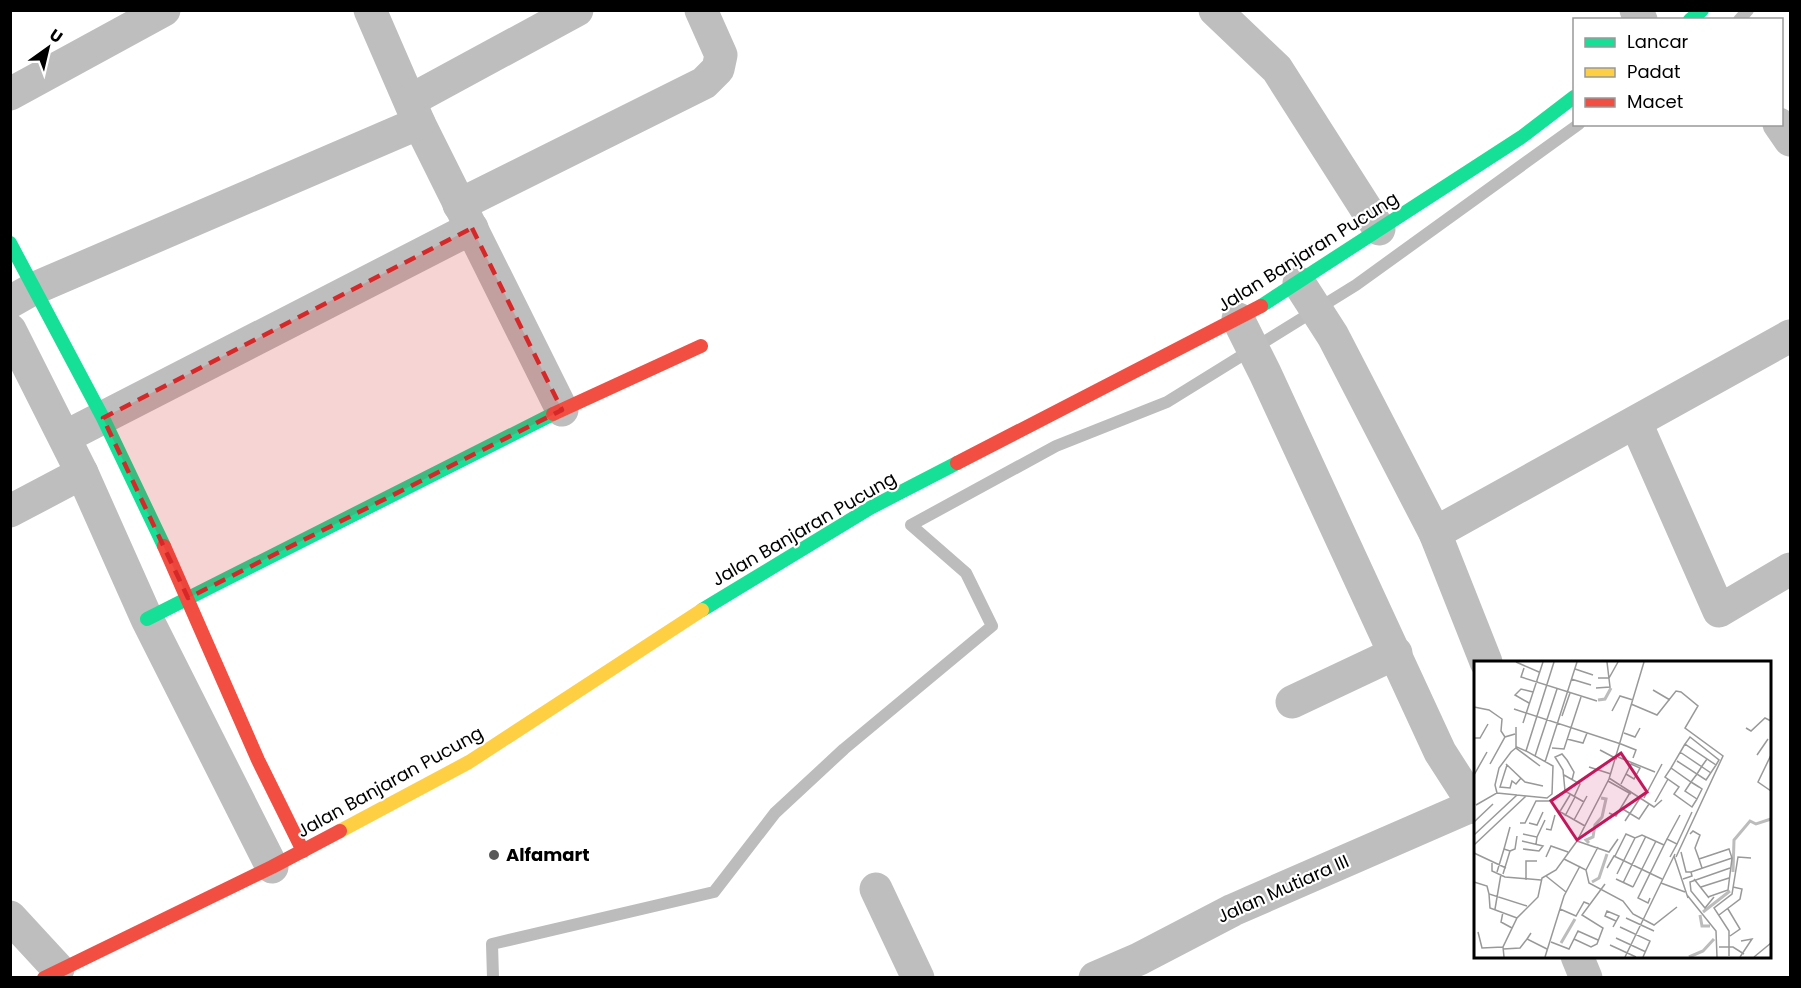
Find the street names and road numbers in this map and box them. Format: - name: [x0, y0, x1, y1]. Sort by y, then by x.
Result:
- street label: Jalan Banjaran Pucung: [1212, 186, 1403, 318]
- street label: Jalan Banjaran Pucung: [707, 465, 901, 592]
- street label: Jalan Banjaran Pucung: [292, 720, 487, 843]
- street label: Jalan Mutiara III: [1213, 848, 1353, 929]

